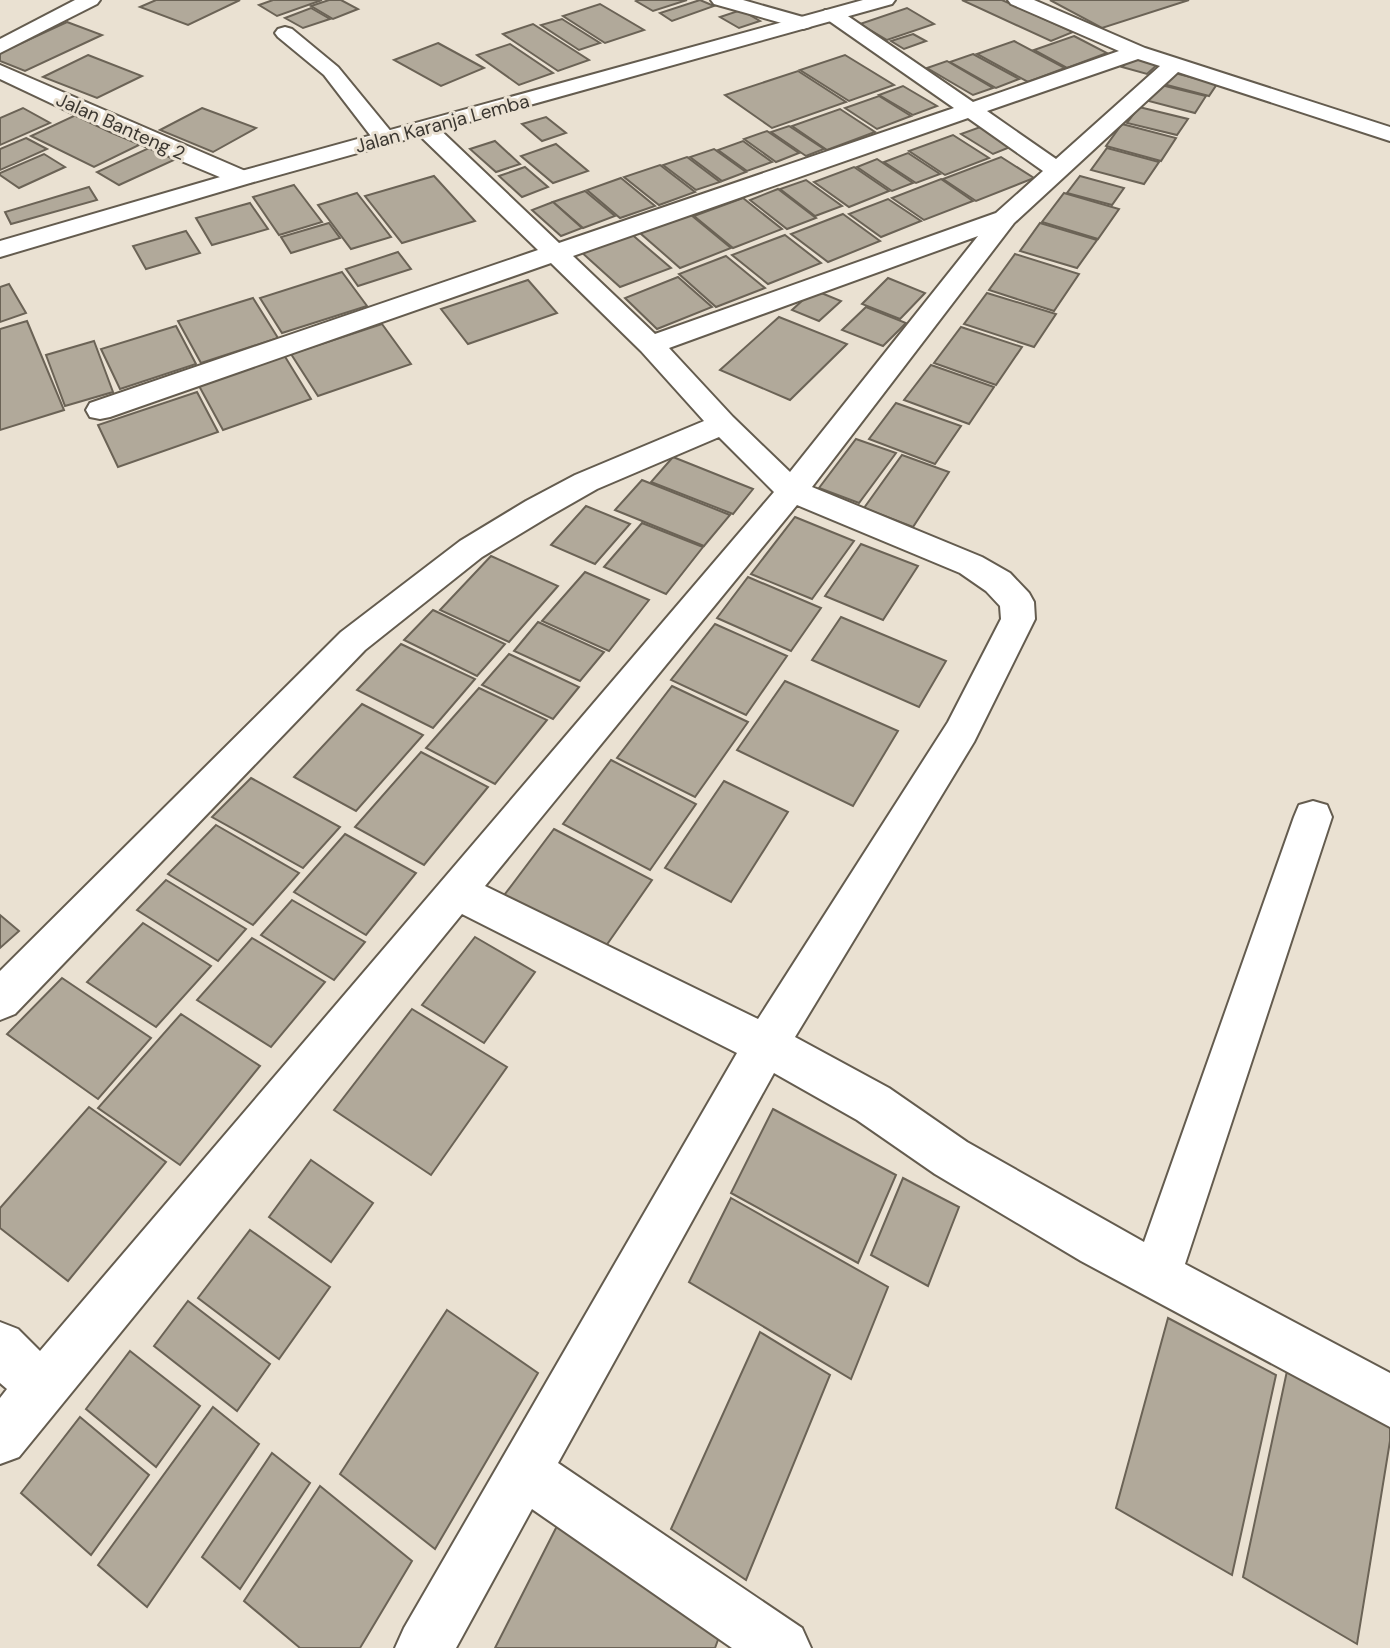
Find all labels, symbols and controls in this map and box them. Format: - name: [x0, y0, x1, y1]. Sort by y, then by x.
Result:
- street label: Jalan Banteng 2: [52, 87, 189, 166]
- street label: Jalan Karanja Lemba: [352, 88, 532, 159]

